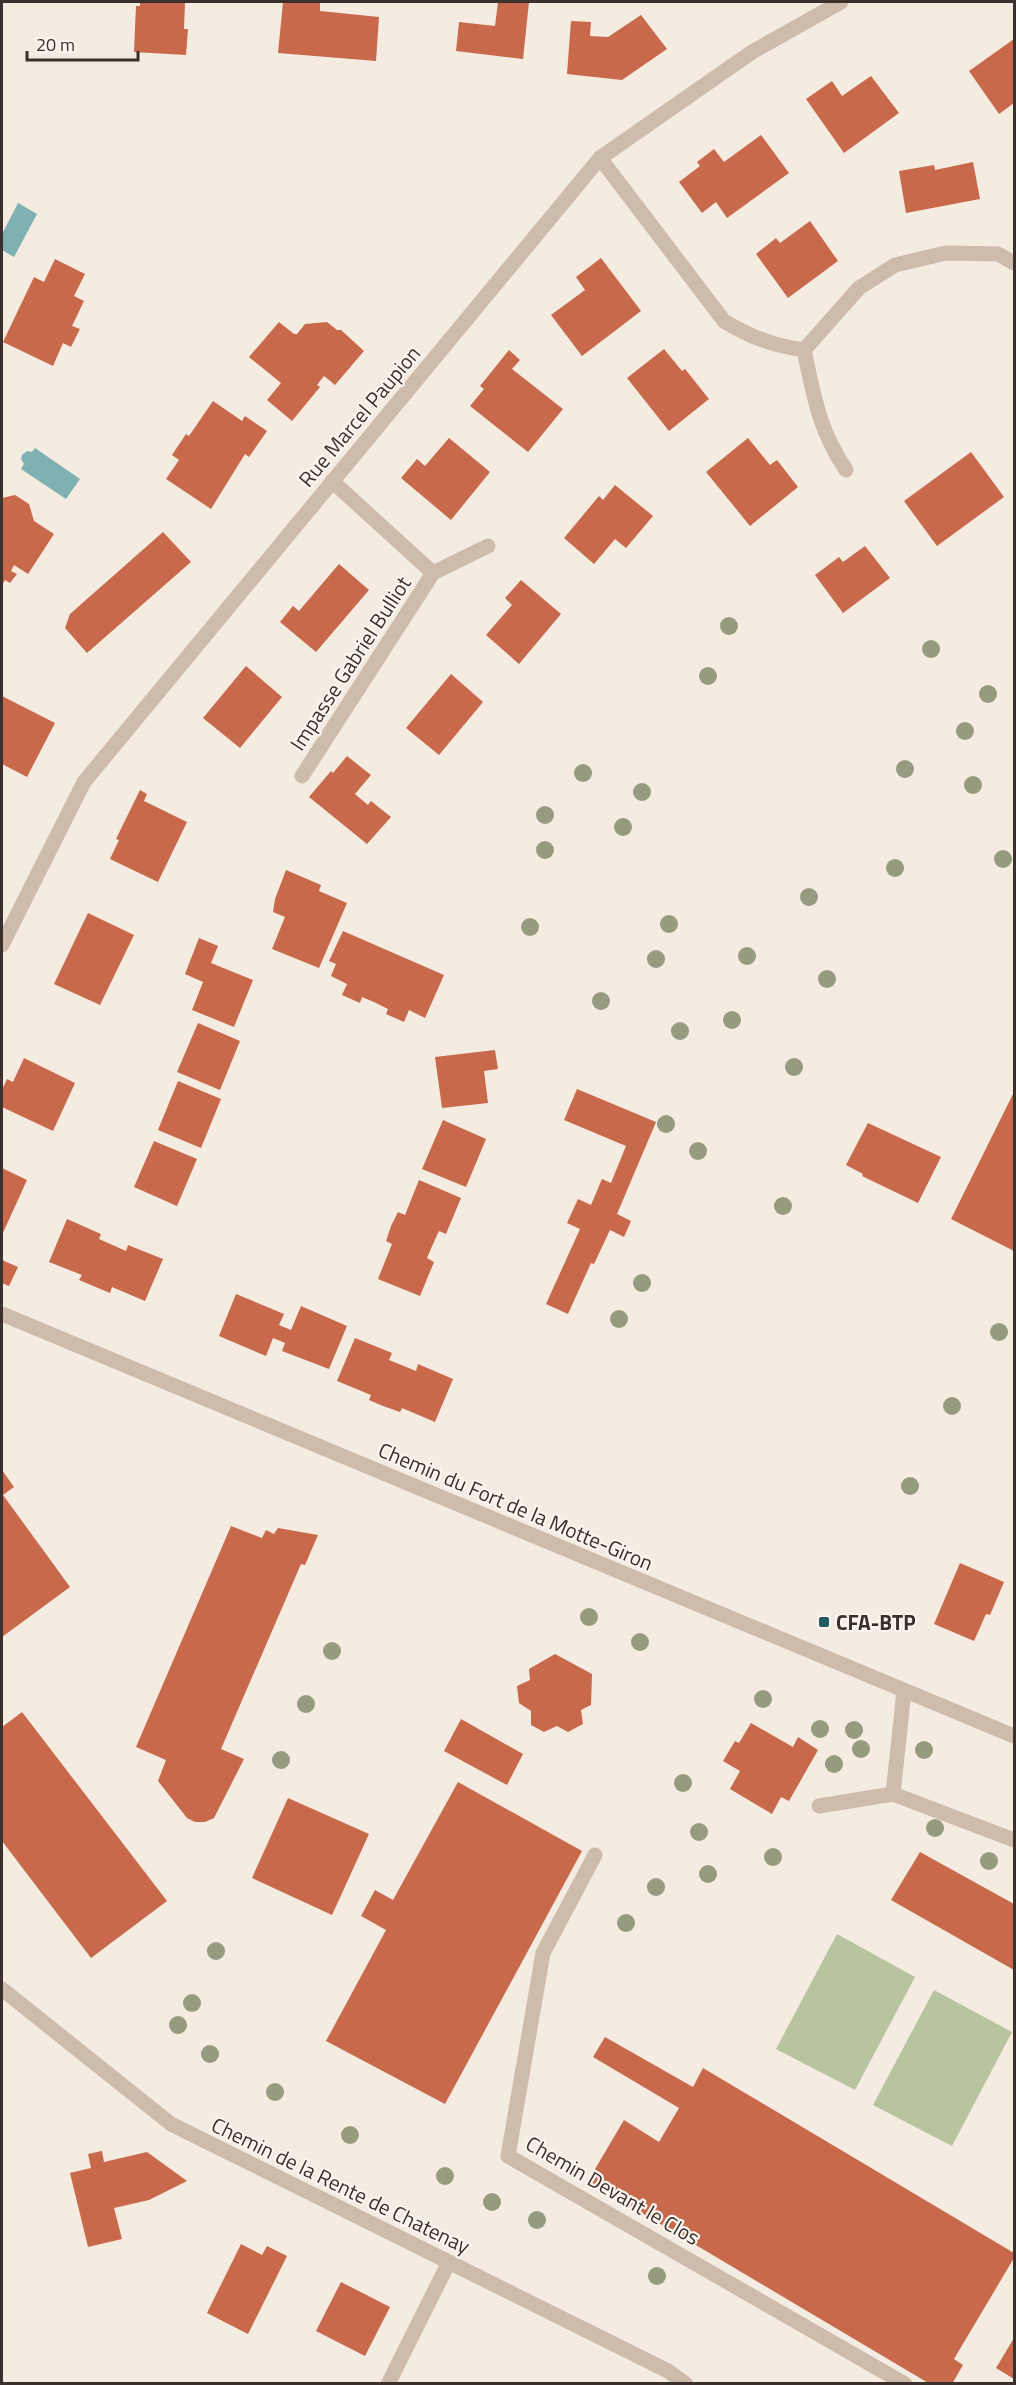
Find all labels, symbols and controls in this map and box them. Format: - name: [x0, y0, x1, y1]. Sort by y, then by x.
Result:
- scale bar: [27, 24, 138, 62]
- text: 20 m: [36, 31, 75, 58]
- street label: Rue Marcel Paupion: [290, 338, 428, 494]
- street label: Impasse Gabriel Bulliot: [281, 569, 419, 757]
- street label: Chemin du Fort de la Motte-Giron: [374, 1434, 658, 1578]
- place label: CFA-BTP: [836, 1606, 916, 1638]
- marker: CFA-BTP: [817, 1615, 831, 1629]
- street label: Chemin de la Rente de Chatenay: [206, 2108, 476, 2262]
- street label: Chemin Devant le Clos: [520, 2127, 706, 2253]

